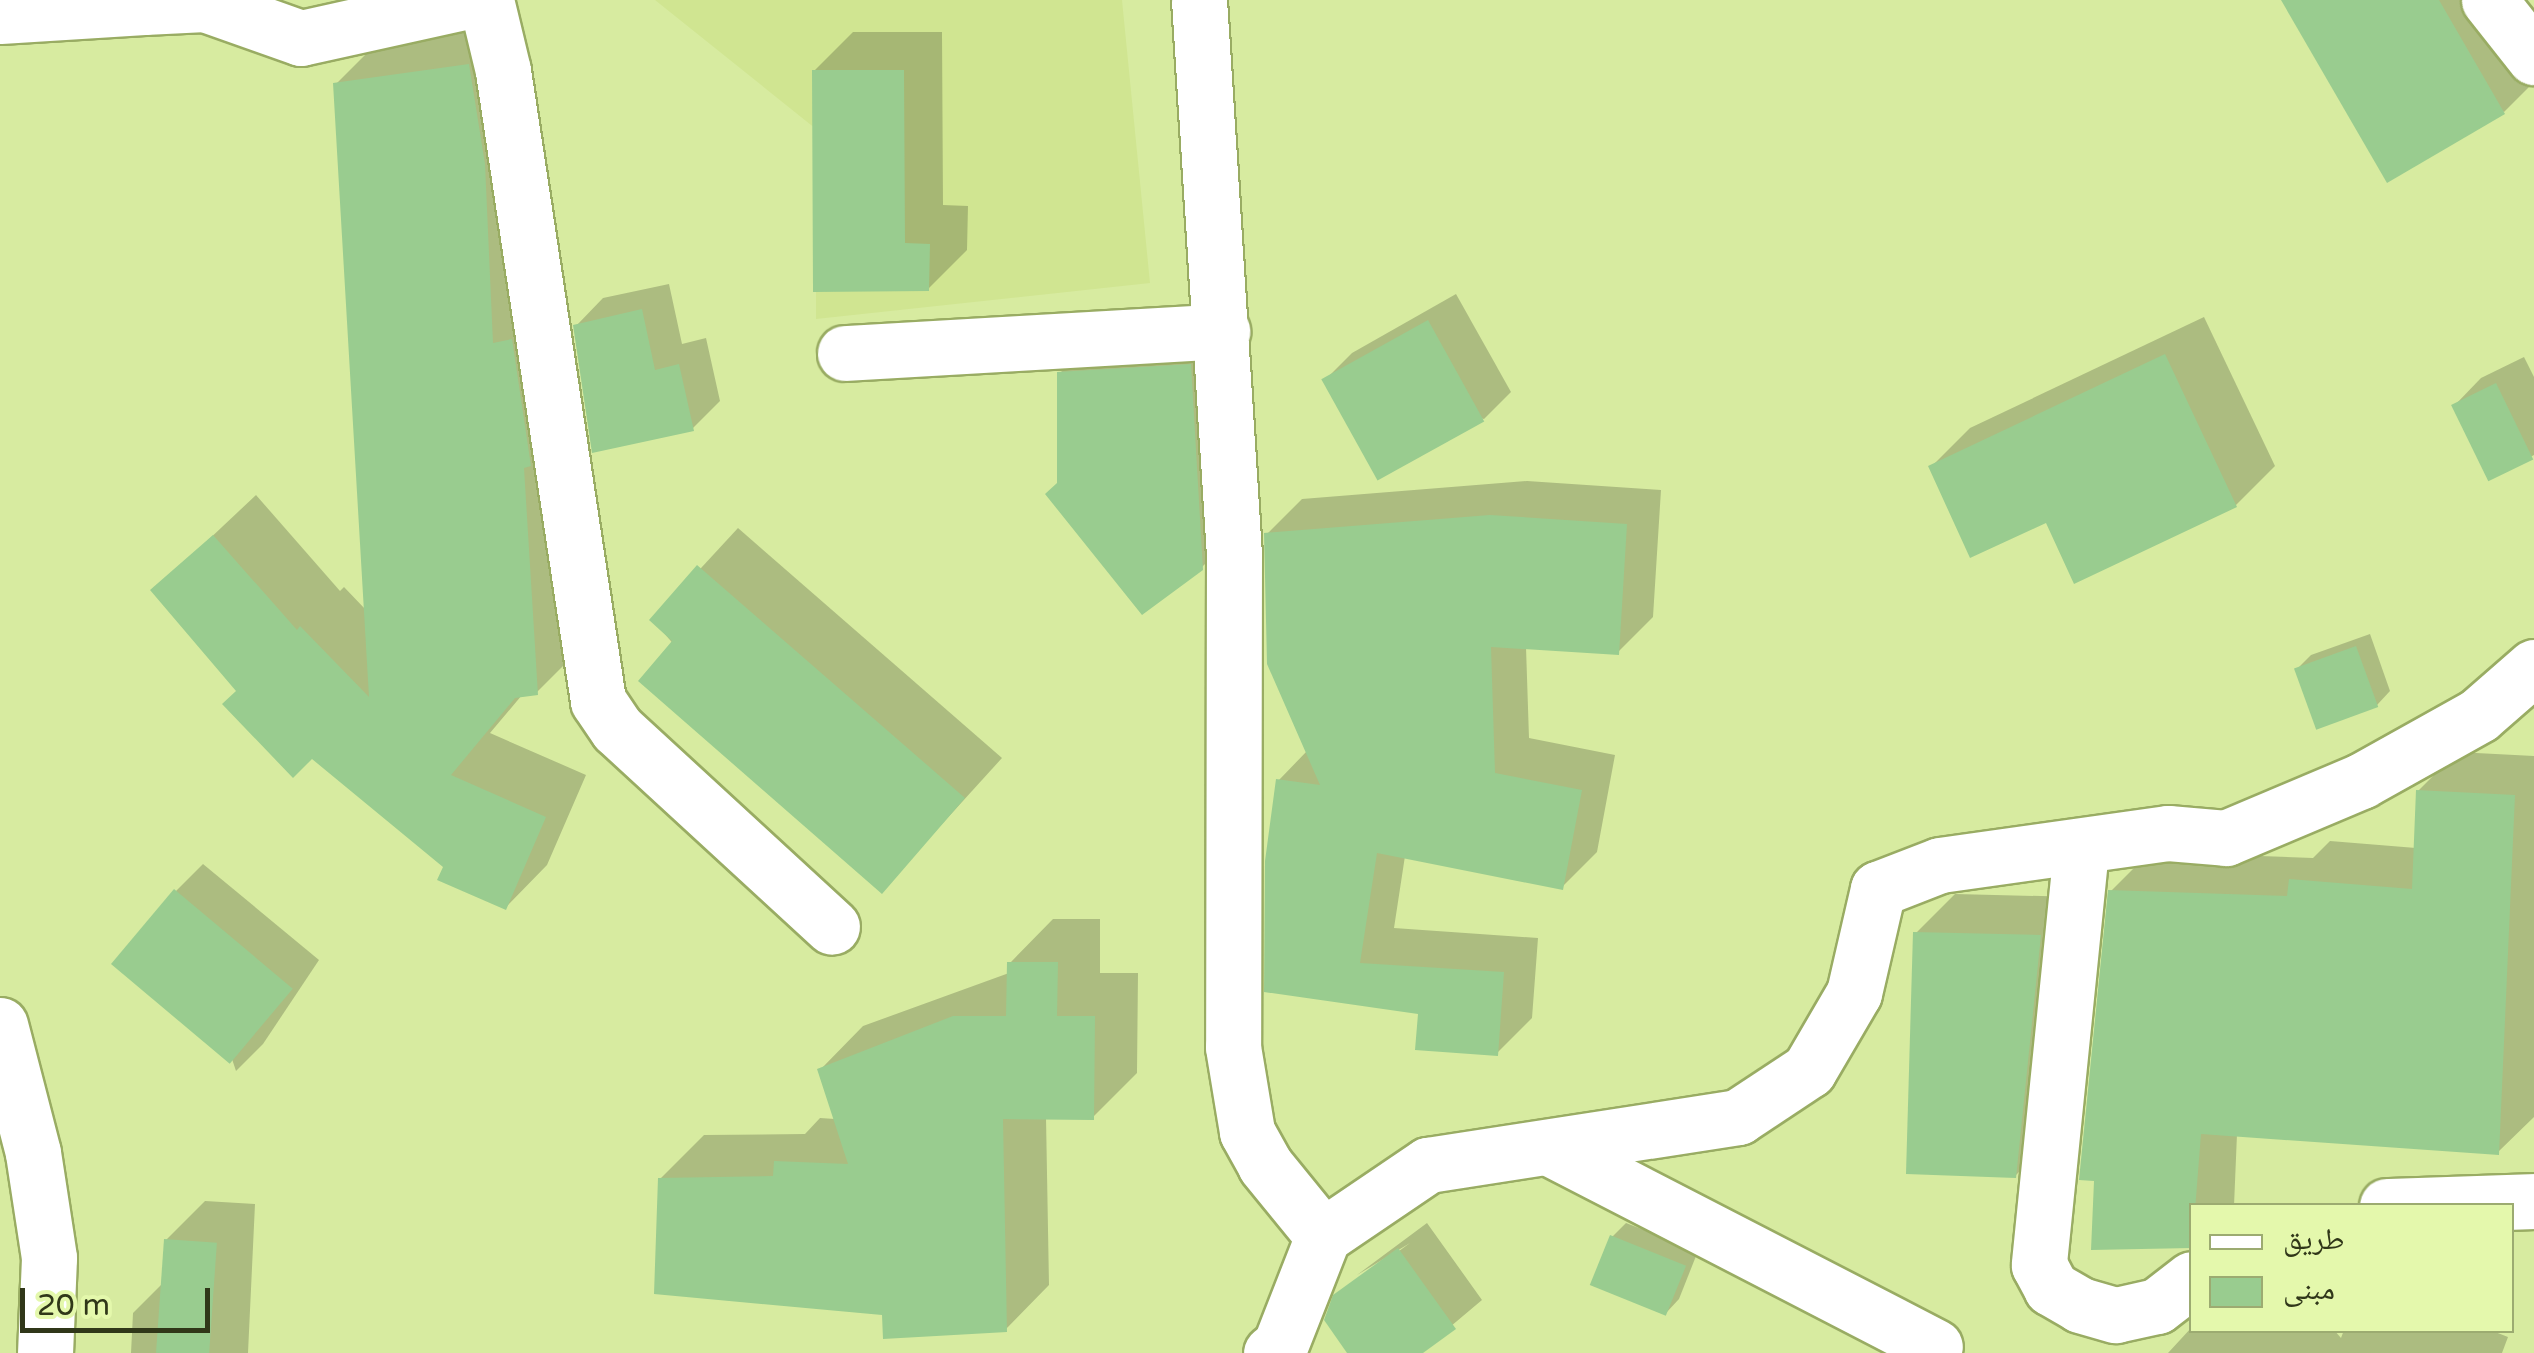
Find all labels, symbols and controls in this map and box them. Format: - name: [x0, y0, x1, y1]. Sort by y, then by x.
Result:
- legend: [2189, 1203, 2514, 1333]
- text: طريق: [2283, 1221, 2344, 1258]
- scale bar: [25, 1268, 215, 1330]
- text: مبنى: [2283, 1271, 2335, 1308]
- text: 20 m: [37, 1287, 110, 1324]

